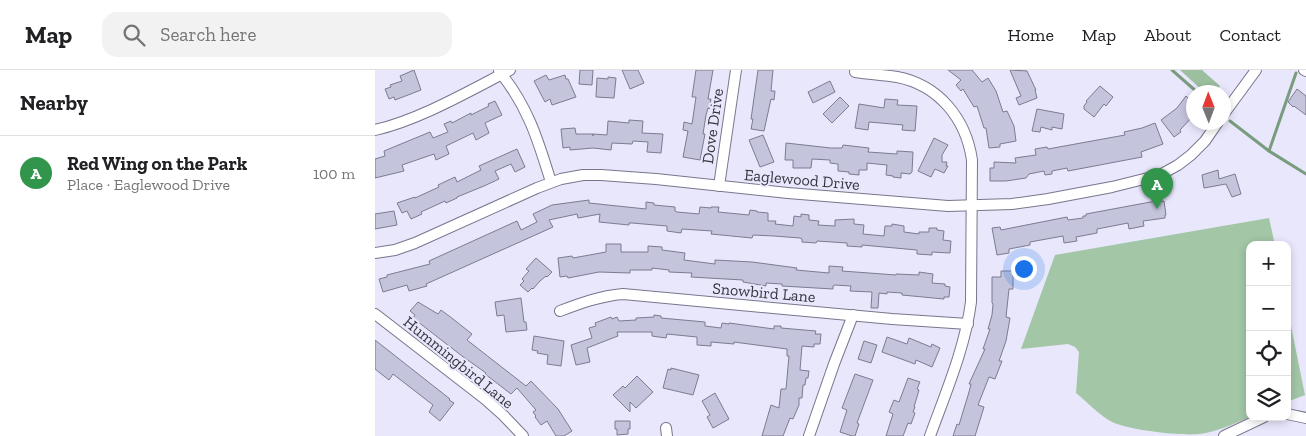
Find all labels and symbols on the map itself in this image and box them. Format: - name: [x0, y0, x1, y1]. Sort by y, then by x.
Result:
- north arrow: [1186, 85, 1231, 130]
- street label: Dove Drive: [698, 87, 727, 165]
- street label: Eaglewood Drive: [743, 165, 861, 194]
- pin: A: [1141, 168, 1173, 209]
- your location: [1011, 256, 1037, 282]
- street label: Snowbird Lane: [712, 279, 816, 306]
- street label: Hummingbird Lane: [400, 312, 518, 413]

